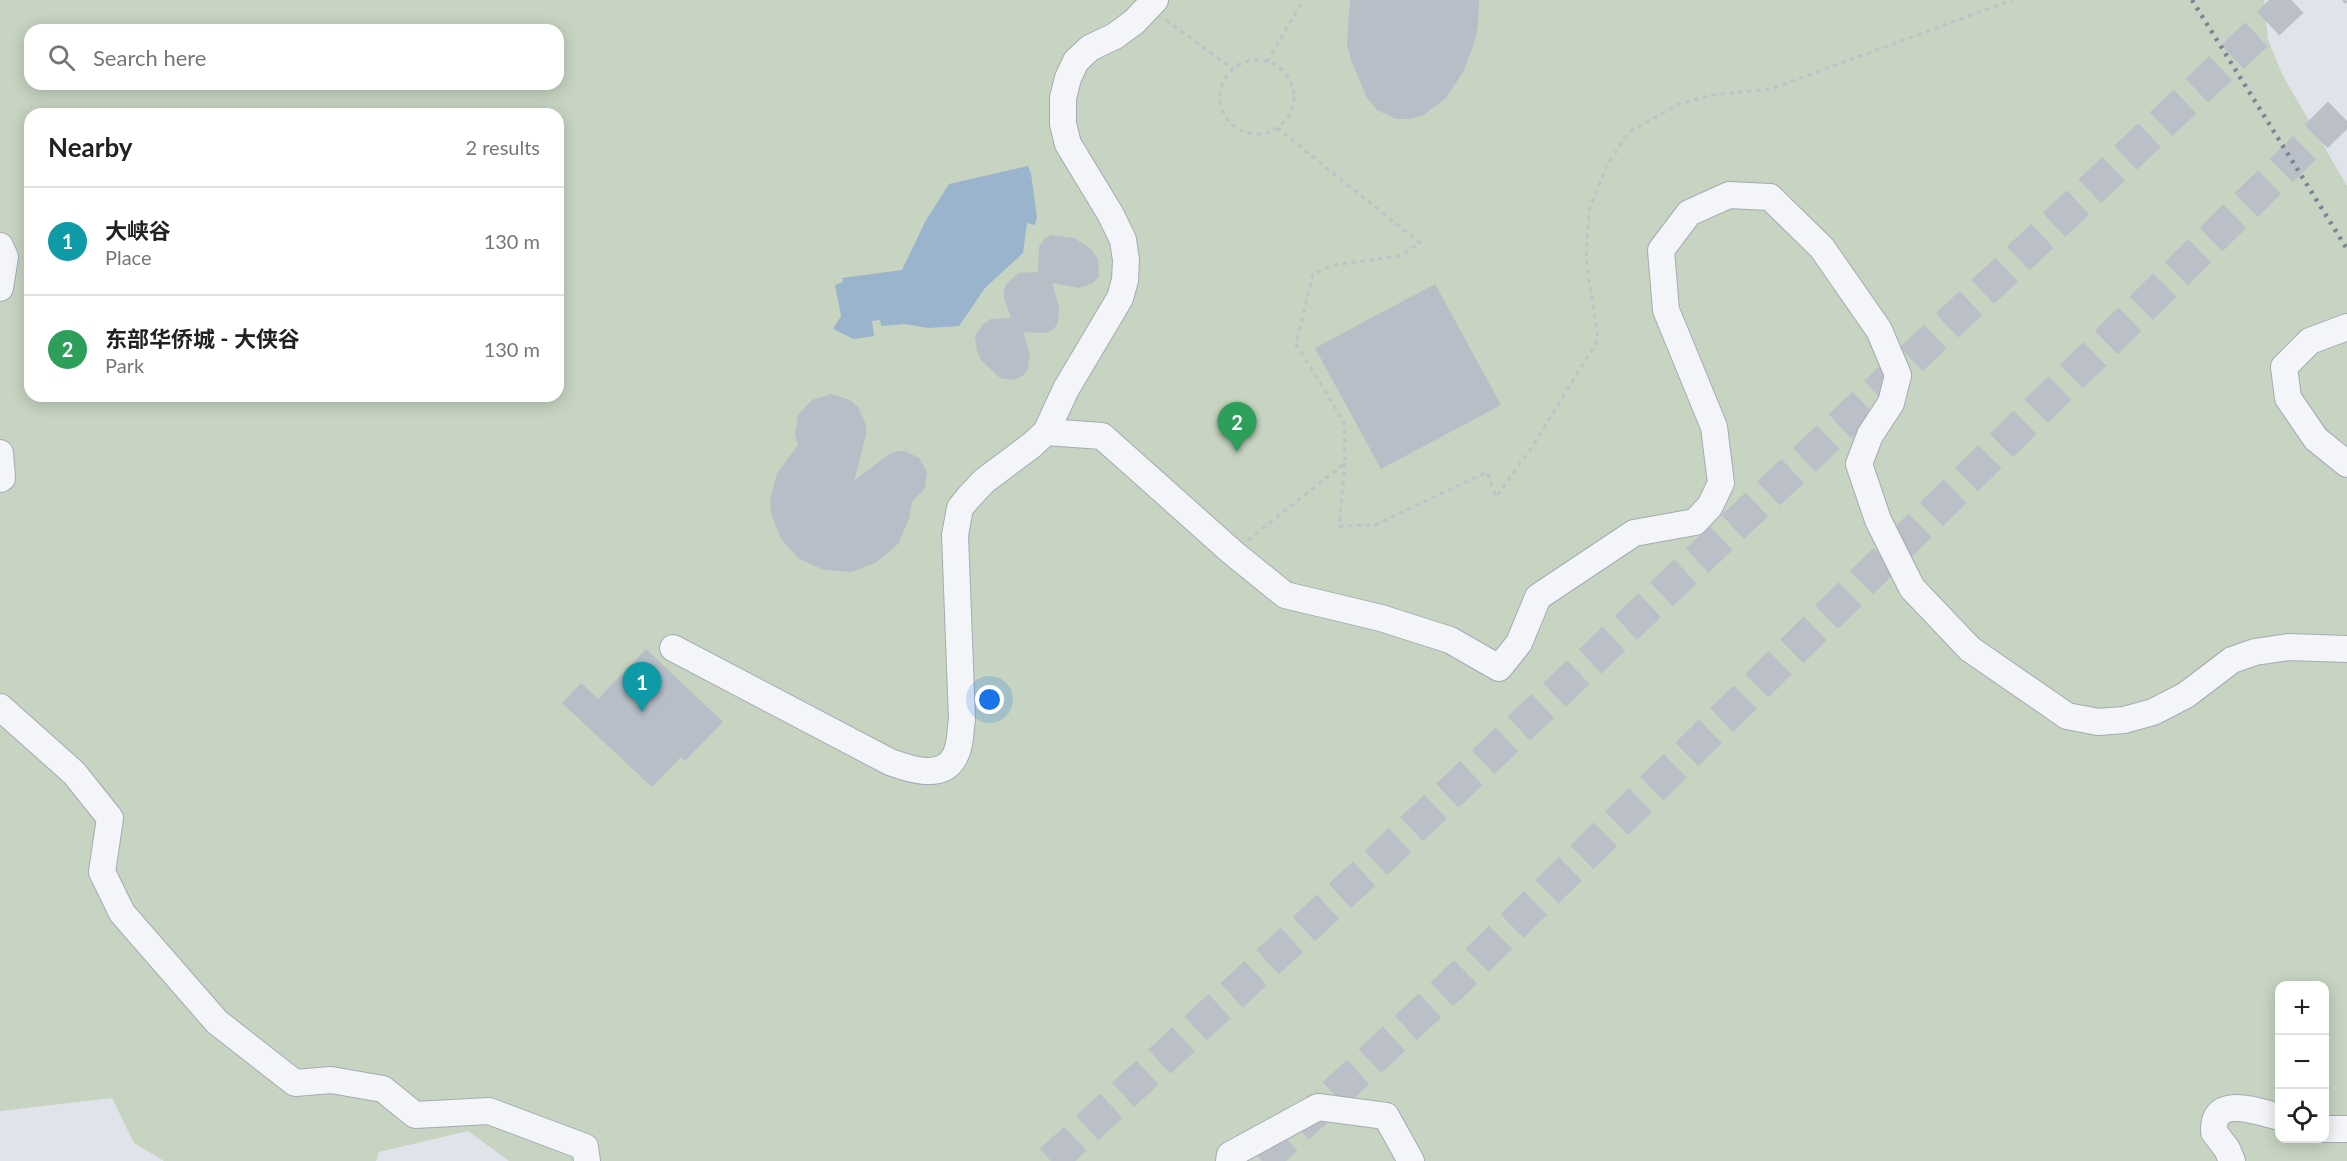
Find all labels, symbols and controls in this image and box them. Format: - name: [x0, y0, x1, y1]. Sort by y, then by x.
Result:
- search box: [24, 24, 564, 90]
- icon: search: [45, 41, 78, 74]
- text: Search here: [93, 44, 206, 71]
- text: Nearby: [48, 131, 133, 163]
- text: 2 results: [465, 135, 540, 159]
- text: 大峡谷: [105, 217, 171, 244]
- text: 1: [62, 229, 73, 253]
- text: 130 m: [484, 229, 540, 253]
- text: Place: [105, 245, 152, 269]
- text: 东部华侨城 - 大侠谷: [105, 325, 300, 352]
- text: 2: [62, 337, 73, 361]
- text: 130 m: [484, 337, 540, 361]
- text: Park: [105, 353, 144, 377]
- pin: 2: [1218, 402, 1256, 452]
- pin: 1: [622, 662, 662, 712]
- your location: [975, 685, 1004, 714]
- map controls: [2275, 981, 2329, 1143]
- button: +: [2275, 981, 2329, 1035]
- button: −: [2275, 1035, 2329, 1089]
- button: locate: [2275, 1089, 2329, 1143]

